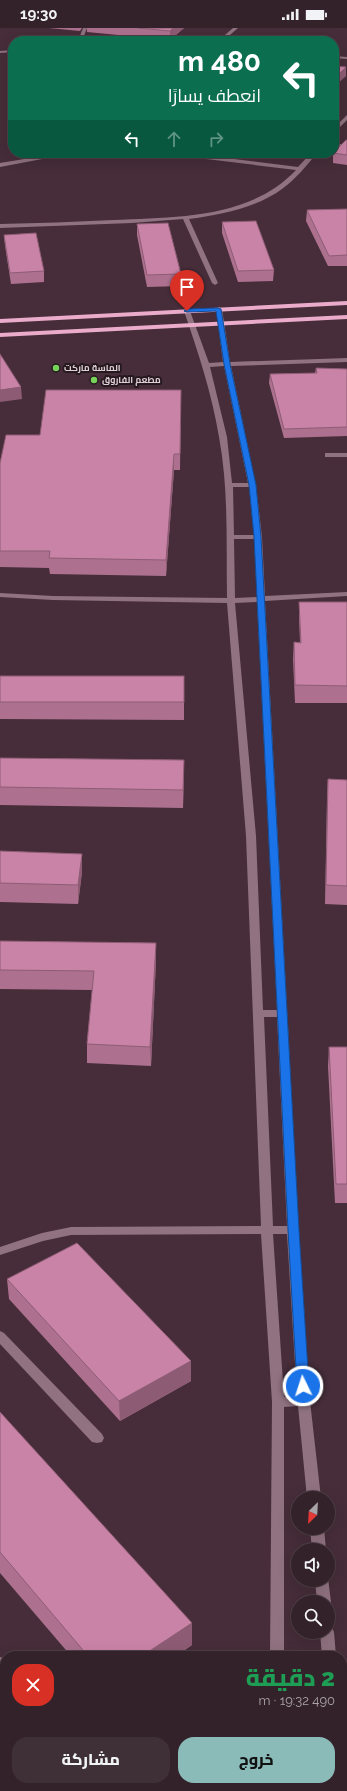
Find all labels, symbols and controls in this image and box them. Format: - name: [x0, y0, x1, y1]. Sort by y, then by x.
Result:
- text: 19:30: [20, 5, 58, 23]
- text: 480 m: [178, 45, 261, 78]
- icon: left: [275, 52, 327, 104]
- text: انعطف يسارًا: [168, 85, 261, 106]
- icon: left: [121, 128, 143, 150]
- icon: ahead: [163, 128, 185, 150]
- icon: right: [205, 128, 227, 150]
- pin: [170, 270, 204, 311]
- icon: arrive: [176, 276, 198, 298]
- marker: الماسة ماركت: [51, 363, 61, 373]
- place label: الماسة ماركت: [64, 363, 121, 374]
- marker: مطعم الفاروق: [89, 375, 99, 385]
- place label: مطعم الفاروق: [102, 375, 161, 386]
- position arrow: [282, 1365, 324, 1407]
- north arrow: [291, 1491, 335, 1535]
- map controls: [291, 1491, 335, 1639]
- button: sound: [291, 1543, 335, 1587]
- button: search: [291, 1595, 335, 1639]
- text: 2 دقيقة: [246, 1663, 335, 1692]
- button: close: [12, 1664, 54, 1706]
- text: 490 m · 19:32: [259, 1693, 335, 1708]
- button: مشاركة: [12, 1737, 170, 1783]
- button: خروج: [178, 1737, 335, 1783]

